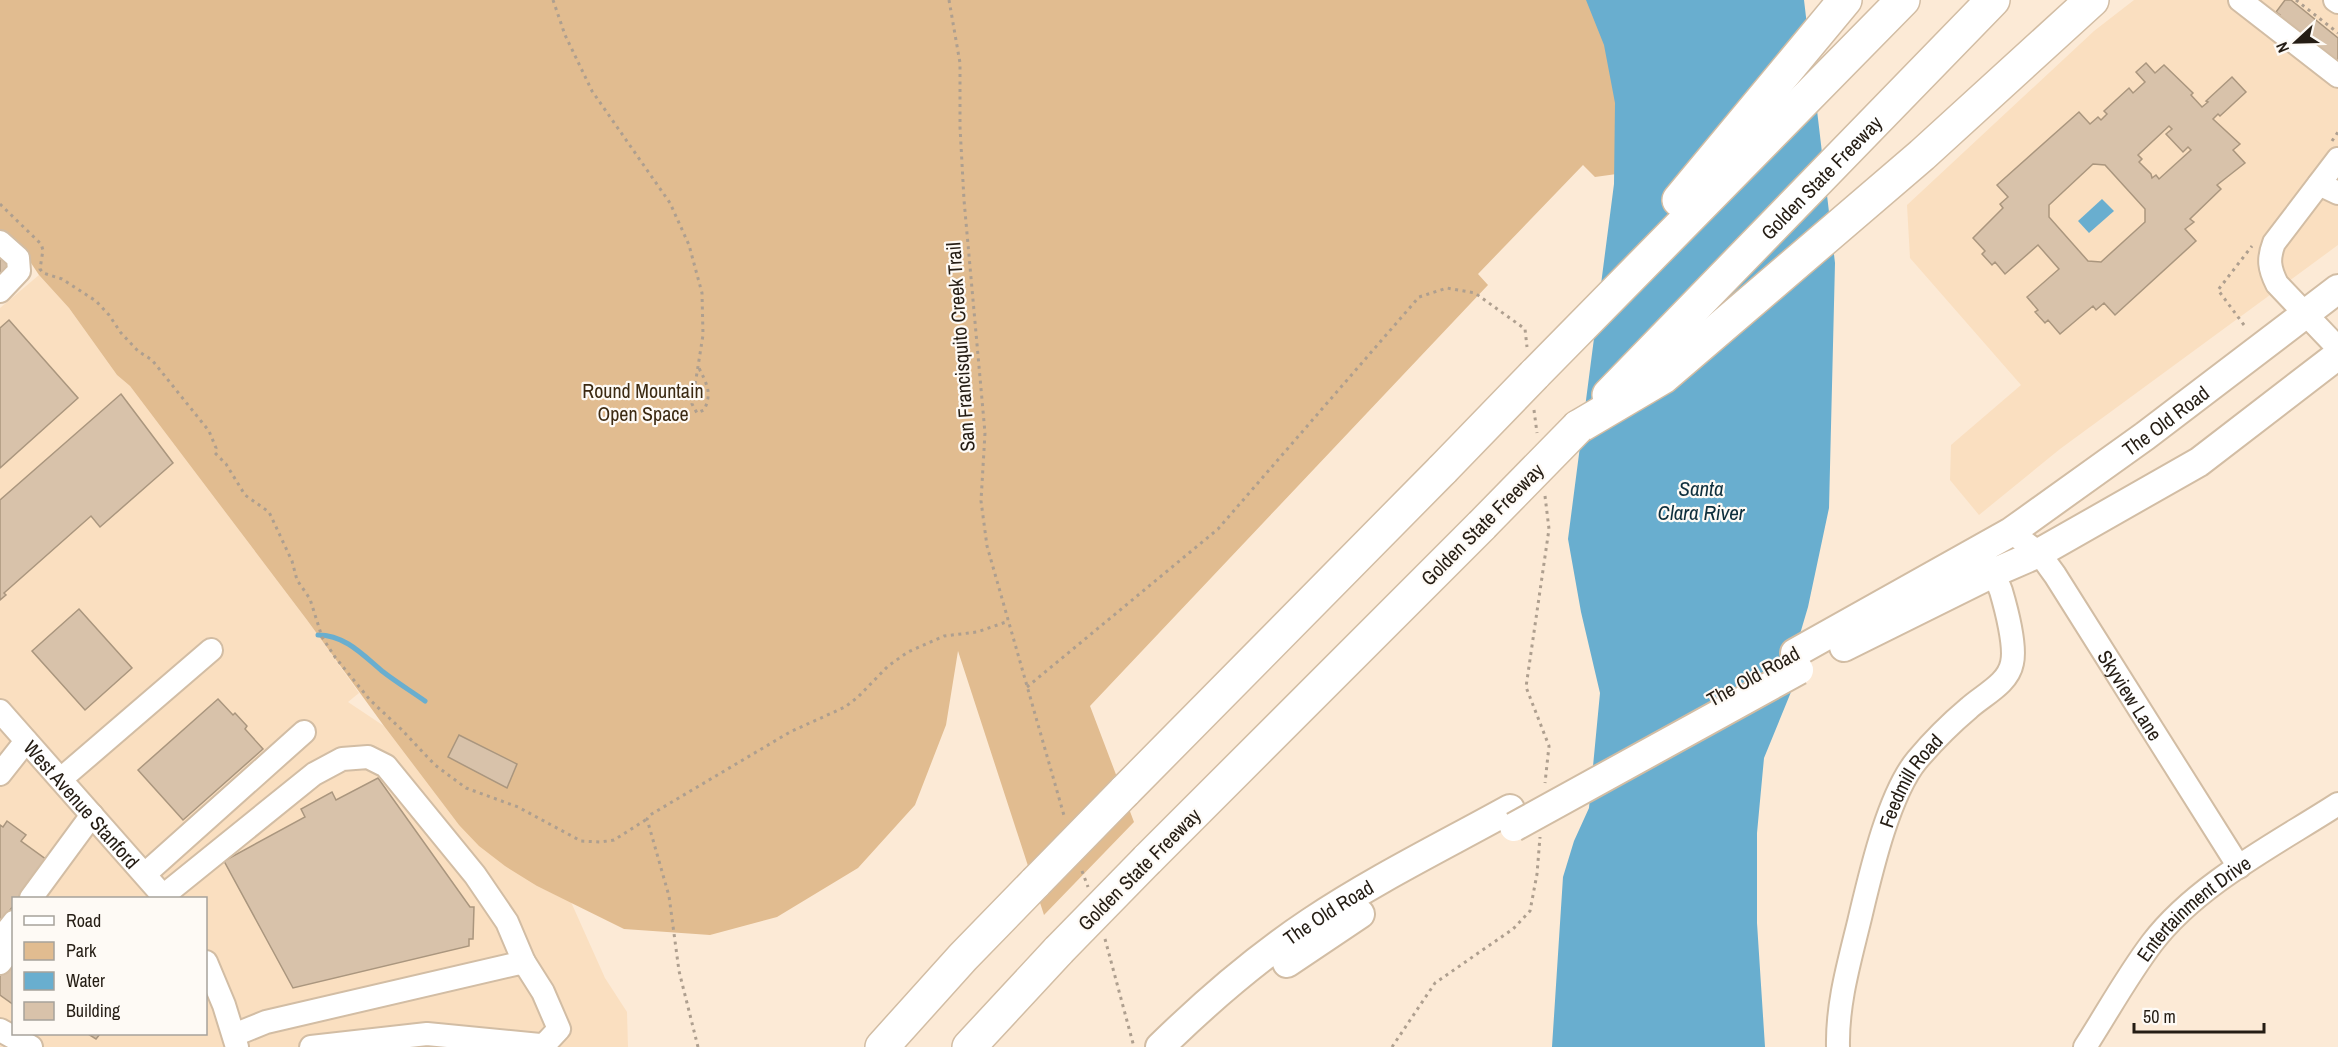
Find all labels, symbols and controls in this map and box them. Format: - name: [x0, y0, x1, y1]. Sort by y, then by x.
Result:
- north arrow: [2266, 12, 2326, 72]
- text: N: [2270, 39, 2294, 56]
- street label: Golden State Freeway: [1754, 109, 1888, 245]
- street label: San Francisquito Creek Trail: [939, 241, 981, 453]
- park label: Round Mountain Open Space: [582, 377, 704, 427]
- street label: The Old Road: [2116, 379, 2214, 462]
- street label: Golden State Freeway: [1415, 456, 1550, 591]
- water label: Santa Clara River: [1657, 474, 1746, 527]
- street label: The Old Road: [1702, 639, 1804, 713]
- street label: Skyview Lane: [2092, 645, 2169, 745]
- street label: Feedmill Road: [1872, 727, 1948, 831]
- street label: West Avenue Stanford: [18, 734, 146, 874]
- street label: Golden State Freeway: [1072, 801, 1207, 936]
- street label: Entertainment Drive: [2130, 849, 2256, 966]
- street label: The Old Road: [1277, 873, 1378, 951]
- legend: [12, 897, 207, 1035]
- text: Road: [66, 908, 101, 933]
- text: Park: [66, 938, 97, 963]
- text: Water: [66, 968, 105, 993]
- scale bar: [2134, 996, 2264, 1034]
- text: Building: [66, 998, 121, 1023]
- text: 50 m: [2143, 1004, 2176, 1029]

